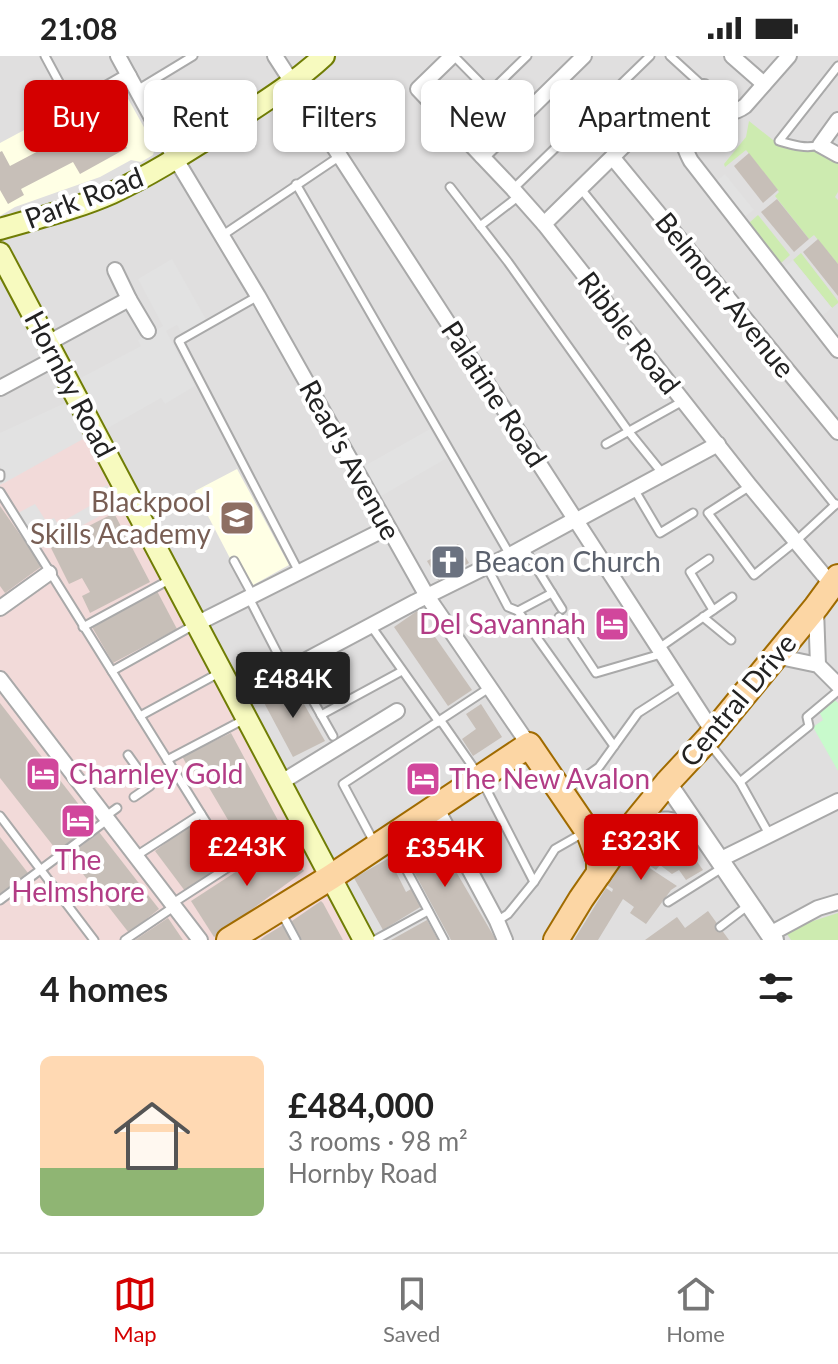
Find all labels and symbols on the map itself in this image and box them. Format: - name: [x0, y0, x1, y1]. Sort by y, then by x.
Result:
- street label: Park Road: [20, 159, 148, 235]
- street label: Belmont Avenue: [649, 205, 803, 384]
- street label: Ribble Road: [571, 264, 688, 400]
- street label: Hornby Road: [18, 304, 124, 463]
- street label: Palatine Road: [435, 314, 555, 473]
- street label: Read's Avenue: [293, 374, 409, 545]
- place label: Blackpool Skills Academy: [30, 484, 212, 550]
- school or university icon: Blackpool Skills Academy: [218, 499, 256, 537]
- church icon: Beacon Church: [429, 543, 467, 581]
- place label: Beacon Church: [474, 544, 661, 578]
- hotel icon: Del Savannah: [593, 605, 631, 643]
- place label: Del Savannah: [419, 606, 586, 640]
- street label: Central Drive: [672, 626, 803, 773]
- pin: £484K: [237, 652, 349, 720]
- hotel icon: Charnley Gold: [24, 755, 62, 793]
- place label: Charnley Gold: [69, 756, 243, 790]
- hotel icon: The New Avalon: [404, 760, 442, 798]
- place label: The New Avalon: [449, 761, 650, 795]
- hotel icon: The Helmshore: [59, 802, 97, 840]
- pin: £323K: [585, 814, 697, 882]
- pin: £243K: [191, 820, 303, 888]
- pin: £354K: [389, 821, 501, 889]
- place label: The Helmshore: [11, 842, 145, 908]

